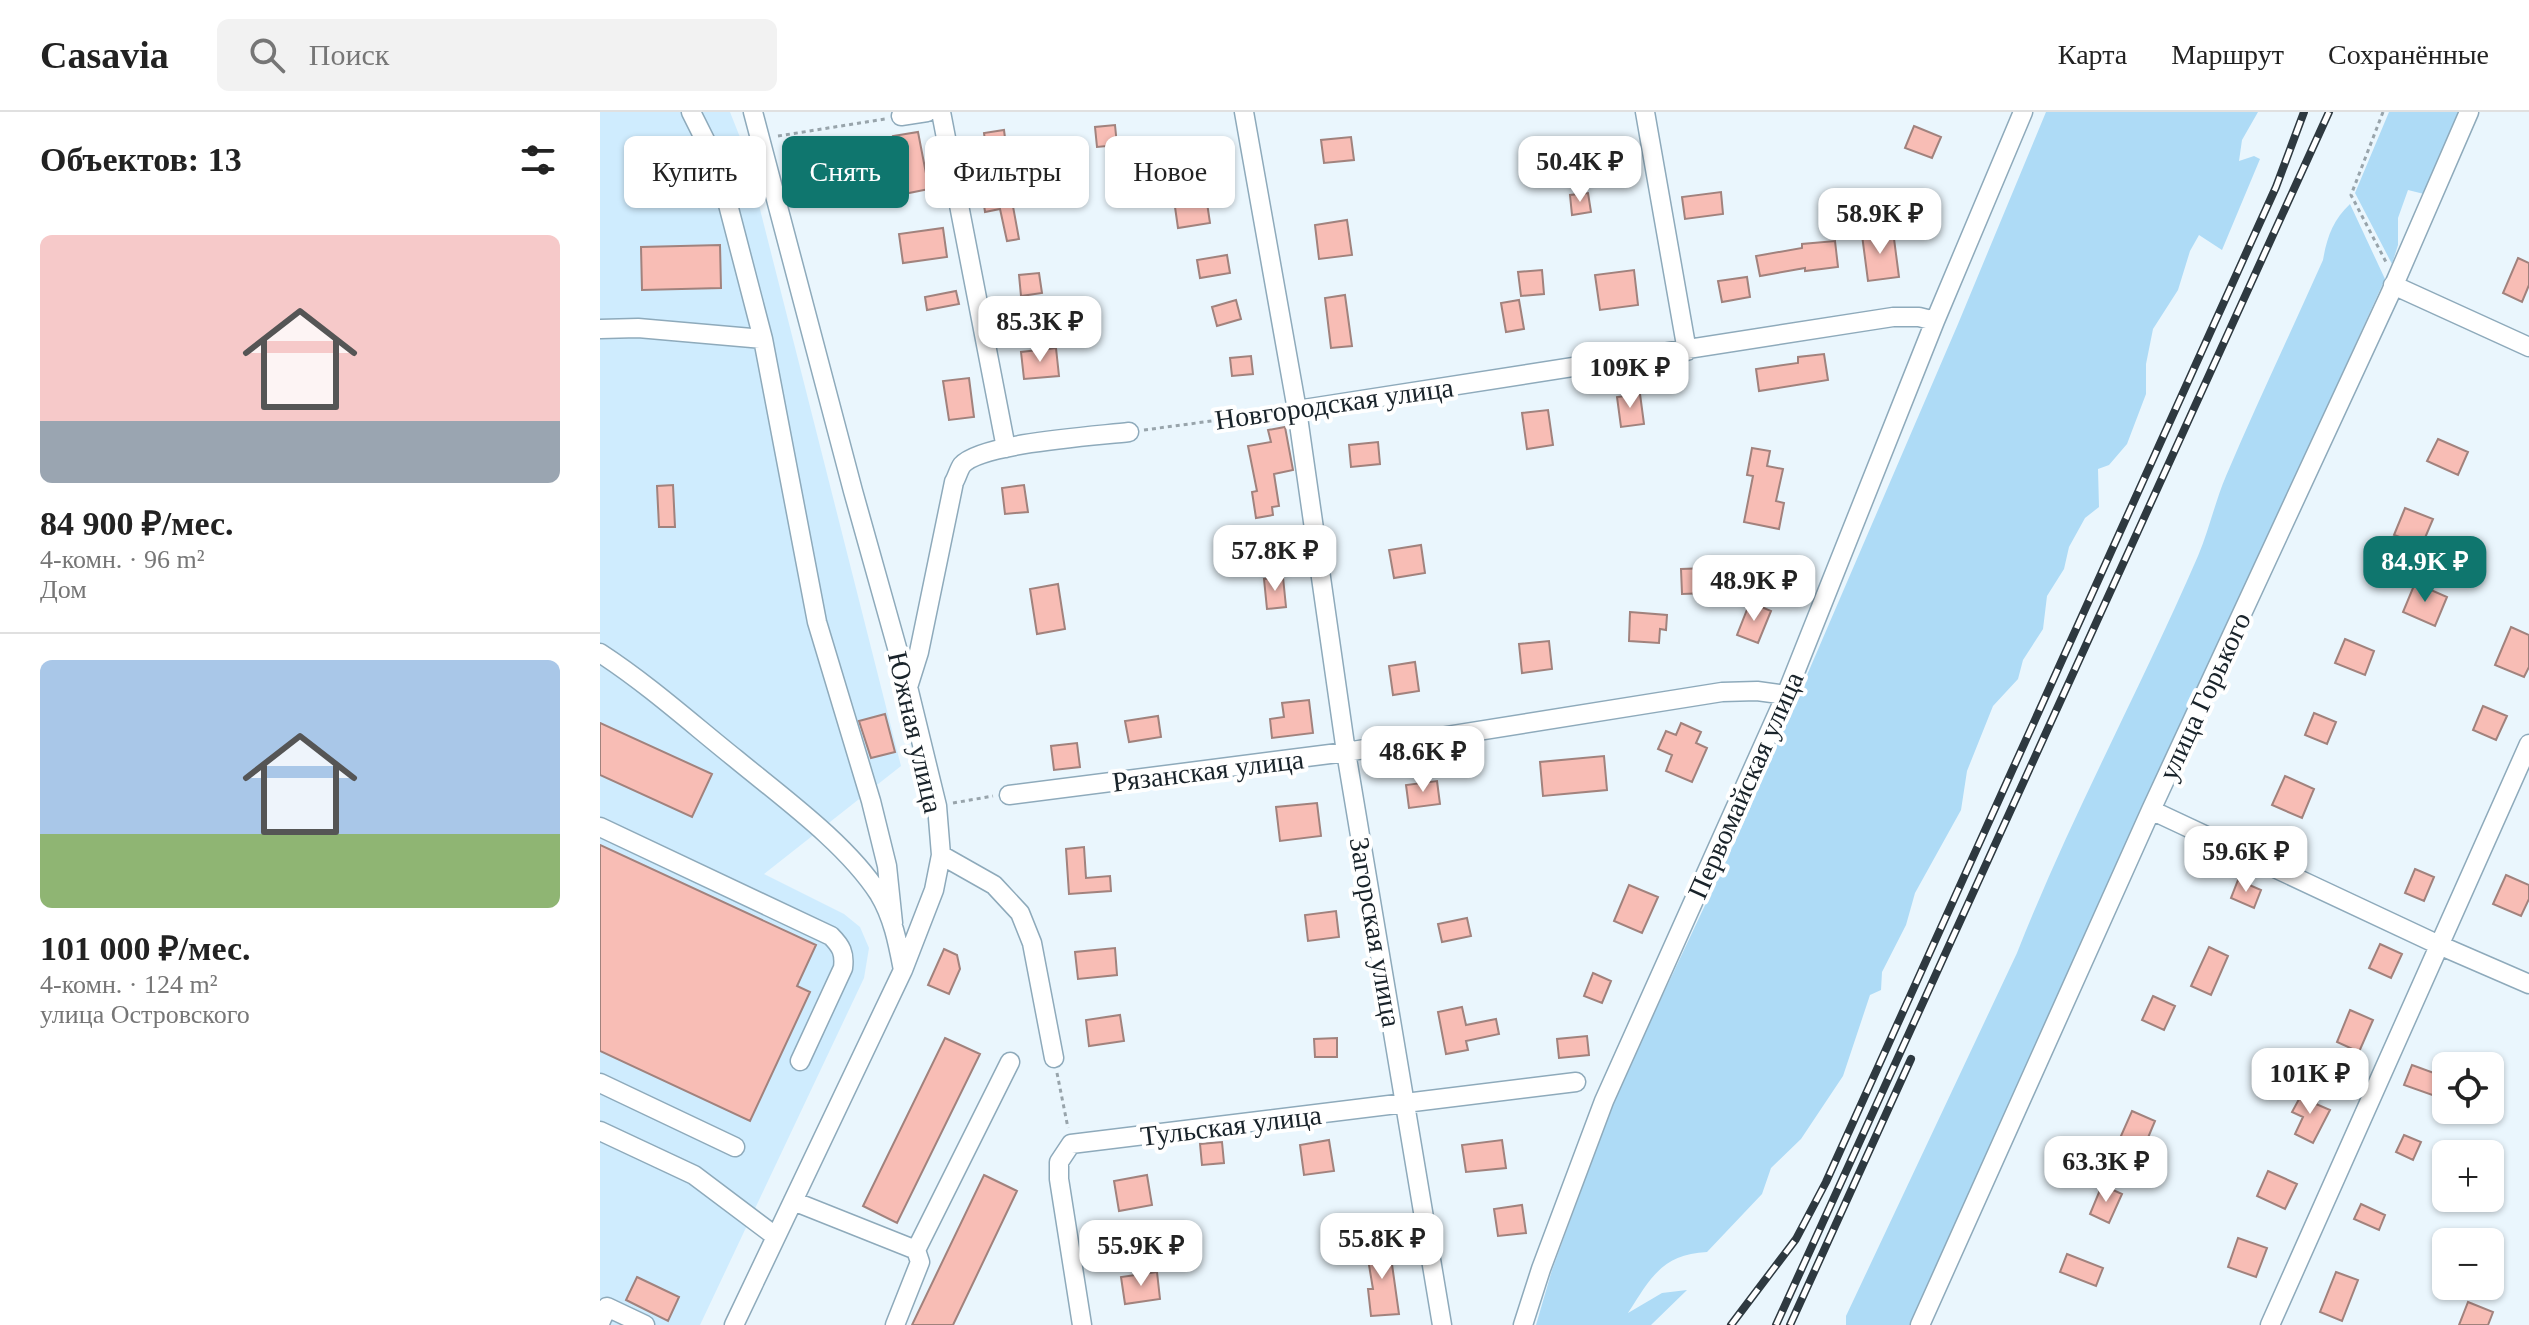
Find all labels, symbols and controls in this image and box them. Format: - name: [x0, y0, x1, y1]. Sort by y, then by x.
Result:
- search box: [217, 19, 777, 91]
- icon: search: [245, 33, 289, 77]
- text: Casavia: [40, 34, 169, 76]
- text: Поиск: [309, 38, 389, 71]
- text: Карта: [2058, 39, 2127, 70]
- text: Маршрут: [2171, 39, 2284, 70]
- text: Сохранённые: [2328, 39, 2489, 70]
- chip: Купить: [624, 136, 766, 208]
- chip: Снять: [782, 136, 909, 208]
- chip: Фильтры: [925, 136, 1089, 208]
- chip: Новое: [1105, 136, 1235, 208]
- pin: 50.4K ₽: [1506, 136, 1654, 204]
- icon: filters: [516, 138, 560, 182]
- text: Объектов: 13: [40, 141, 242, 178]
- text: 50.4K ₽: [1536, 147, 1624, 176]
- pin: 58.9K ₽: [1806, 188, 1954, 256]
- text: 58.9K ₽: [1836, 199, 1924, 228]
- icon: home: [228, 287, 372, 431]
- pin: 85.3K ₽: [966, 296, 1114, 364]
- text: 85.3K ₽: [996, 307, 1084, 336]
- pin: 109K ₽: [1565, 342, 1695, 410]
- text: 109K ₽: [1590, 353, 1670, 382]
- street label: Новгородская улица: [1213, 371, 1456, 436]
- text: 84 900 ₽/мес.: [40, 505, 234, 542]
- pin: 57.8K ₽: [1201, 525, 1349, 593]
- text: 57.8K ₽: [1231, 536, 1319, 565]
- pin: 84.9K ₽: [2351, 536, 2499, 604]
- text: 4-комн. · 96 m²: [40, 545, 205, 574]
- text: 84.9K ₽: [2381, 547, 2469, 576]
- pin: 48.9K ₽: [1680, 555, 1828, 623]
- text: 48.9K ₽: [1710, 566, 1798, 595]
- text: Дом: [40, 575, 87, 604]
- street label: улица Горького: [2152, 607, 2257, 785]
- street label: Южная улица: [882, 648, 949, 816]
- street label: Первомайская улица: [1681, 666, 1810, 903]
- icon: home: [228, 712, 372, 856]
- pin: 48.6K ₽: [1349, 726, 1497, 794]
- text: 48.6K ₽: [1379, 737, 1467, 766]
- street label: Рязанская улица: [1110, 743, 1306, 798]
- pin: 59.6K ₽: [2172, 826, 2320, 894]
- street label: Загорская улица: [1344, 835, 1408, 1030]
- text: 59.6K ₽: [2202, 837, 2290, 866]
- text: 101 000 ₽/мес.: [40, 930, 251, 967]
- text: 4-комн. · 124 m²: [40, 970, 218, 999]
- text: улица Островского: [40, 1000, 250, 1029]
- pin: 101K ₽: [2245, 1048, 2375, 1116]
- map controls: [2432, 1052, 2504, 1300]
- button: locate: [2432, 1052, 2504, 1124]
- text: 101K ₽: [2270, 1059, 2350, 1088]
- street label: Тульская улица: [1139, 1099, 1324, 1152]
- pin: 63.3K ₽: [2032, 1136, 2180, 1204]
- button: +: [2432, 1140, 2504, 1212]
- text: 63.3K ₽: [2062, 1147, 2150, 1176]
- pin: 55.8K ₽: [1308, 1213, 1456, 1281]
- pin: 55.9K ₽: [1067, 1220, 1215, 1288]
- text: 55.8K ₽: [1338, 1224, 1426, 1253]
- button: −: [2432, 1228, 2504, 1300]
- text: 55.9K ₽: [1097, 1231, 1185, 1260]

